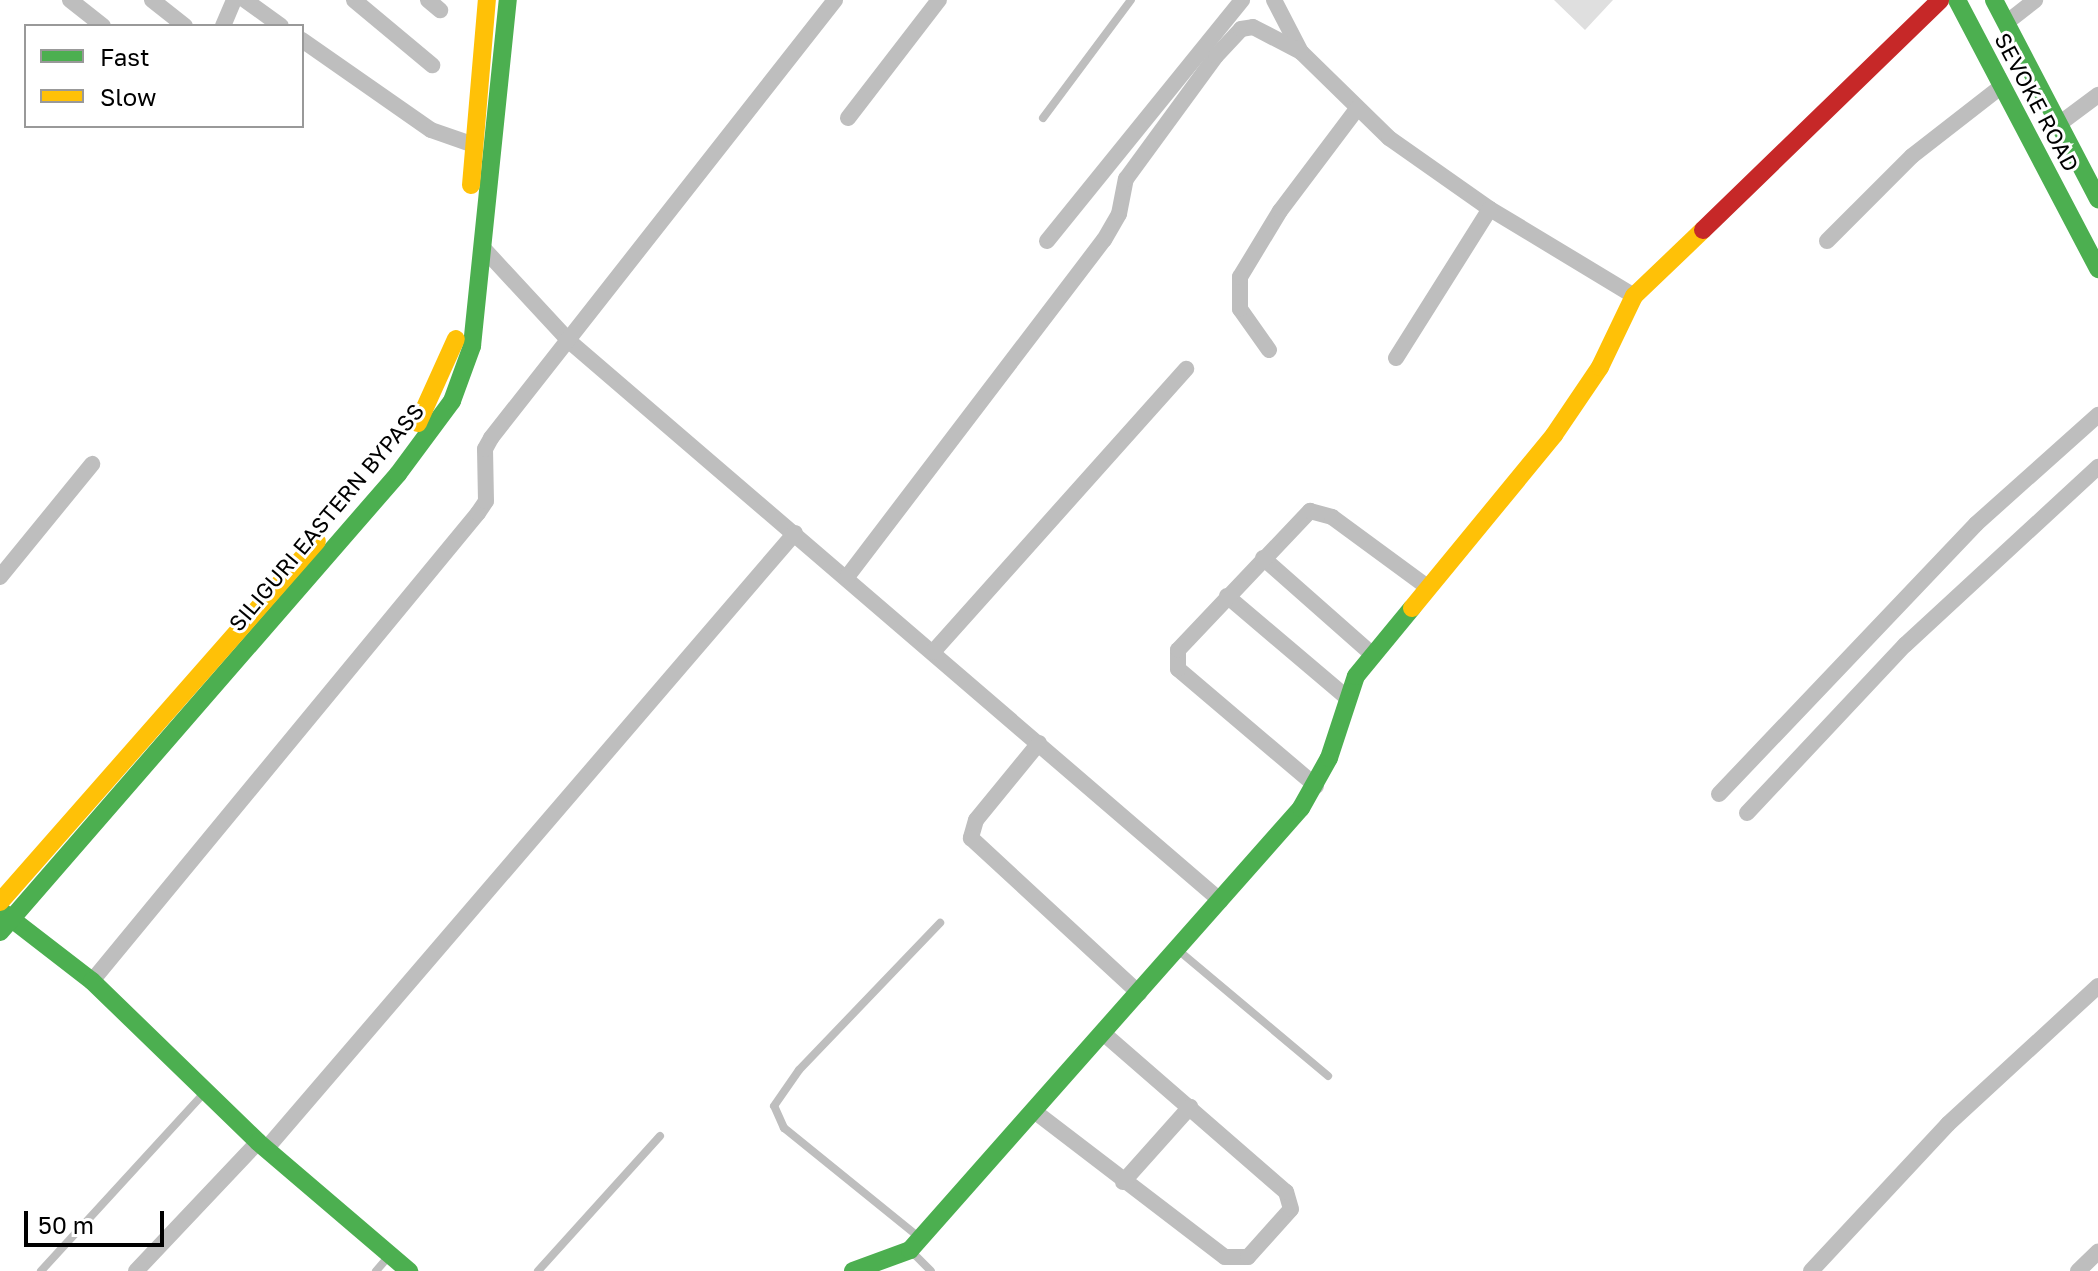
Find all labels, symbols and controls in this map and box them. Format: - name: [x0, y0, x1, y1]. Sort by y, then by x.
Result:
- legend: [24, 24, 304, 128]
- street label: SEVOKE ROAD: [1989, 28, 2085, 176]
- text: Fast: [100, 42, 150, 71]
- text: Slow: [100, 82, 156, 111]
- street label: SILIGURI EASTERN BYPASS: [223, 398, 429, 636]
- scale bar: [28, 1195, 168, 1245]
- text: 50 m: [38, 1210, 94, 1239]

